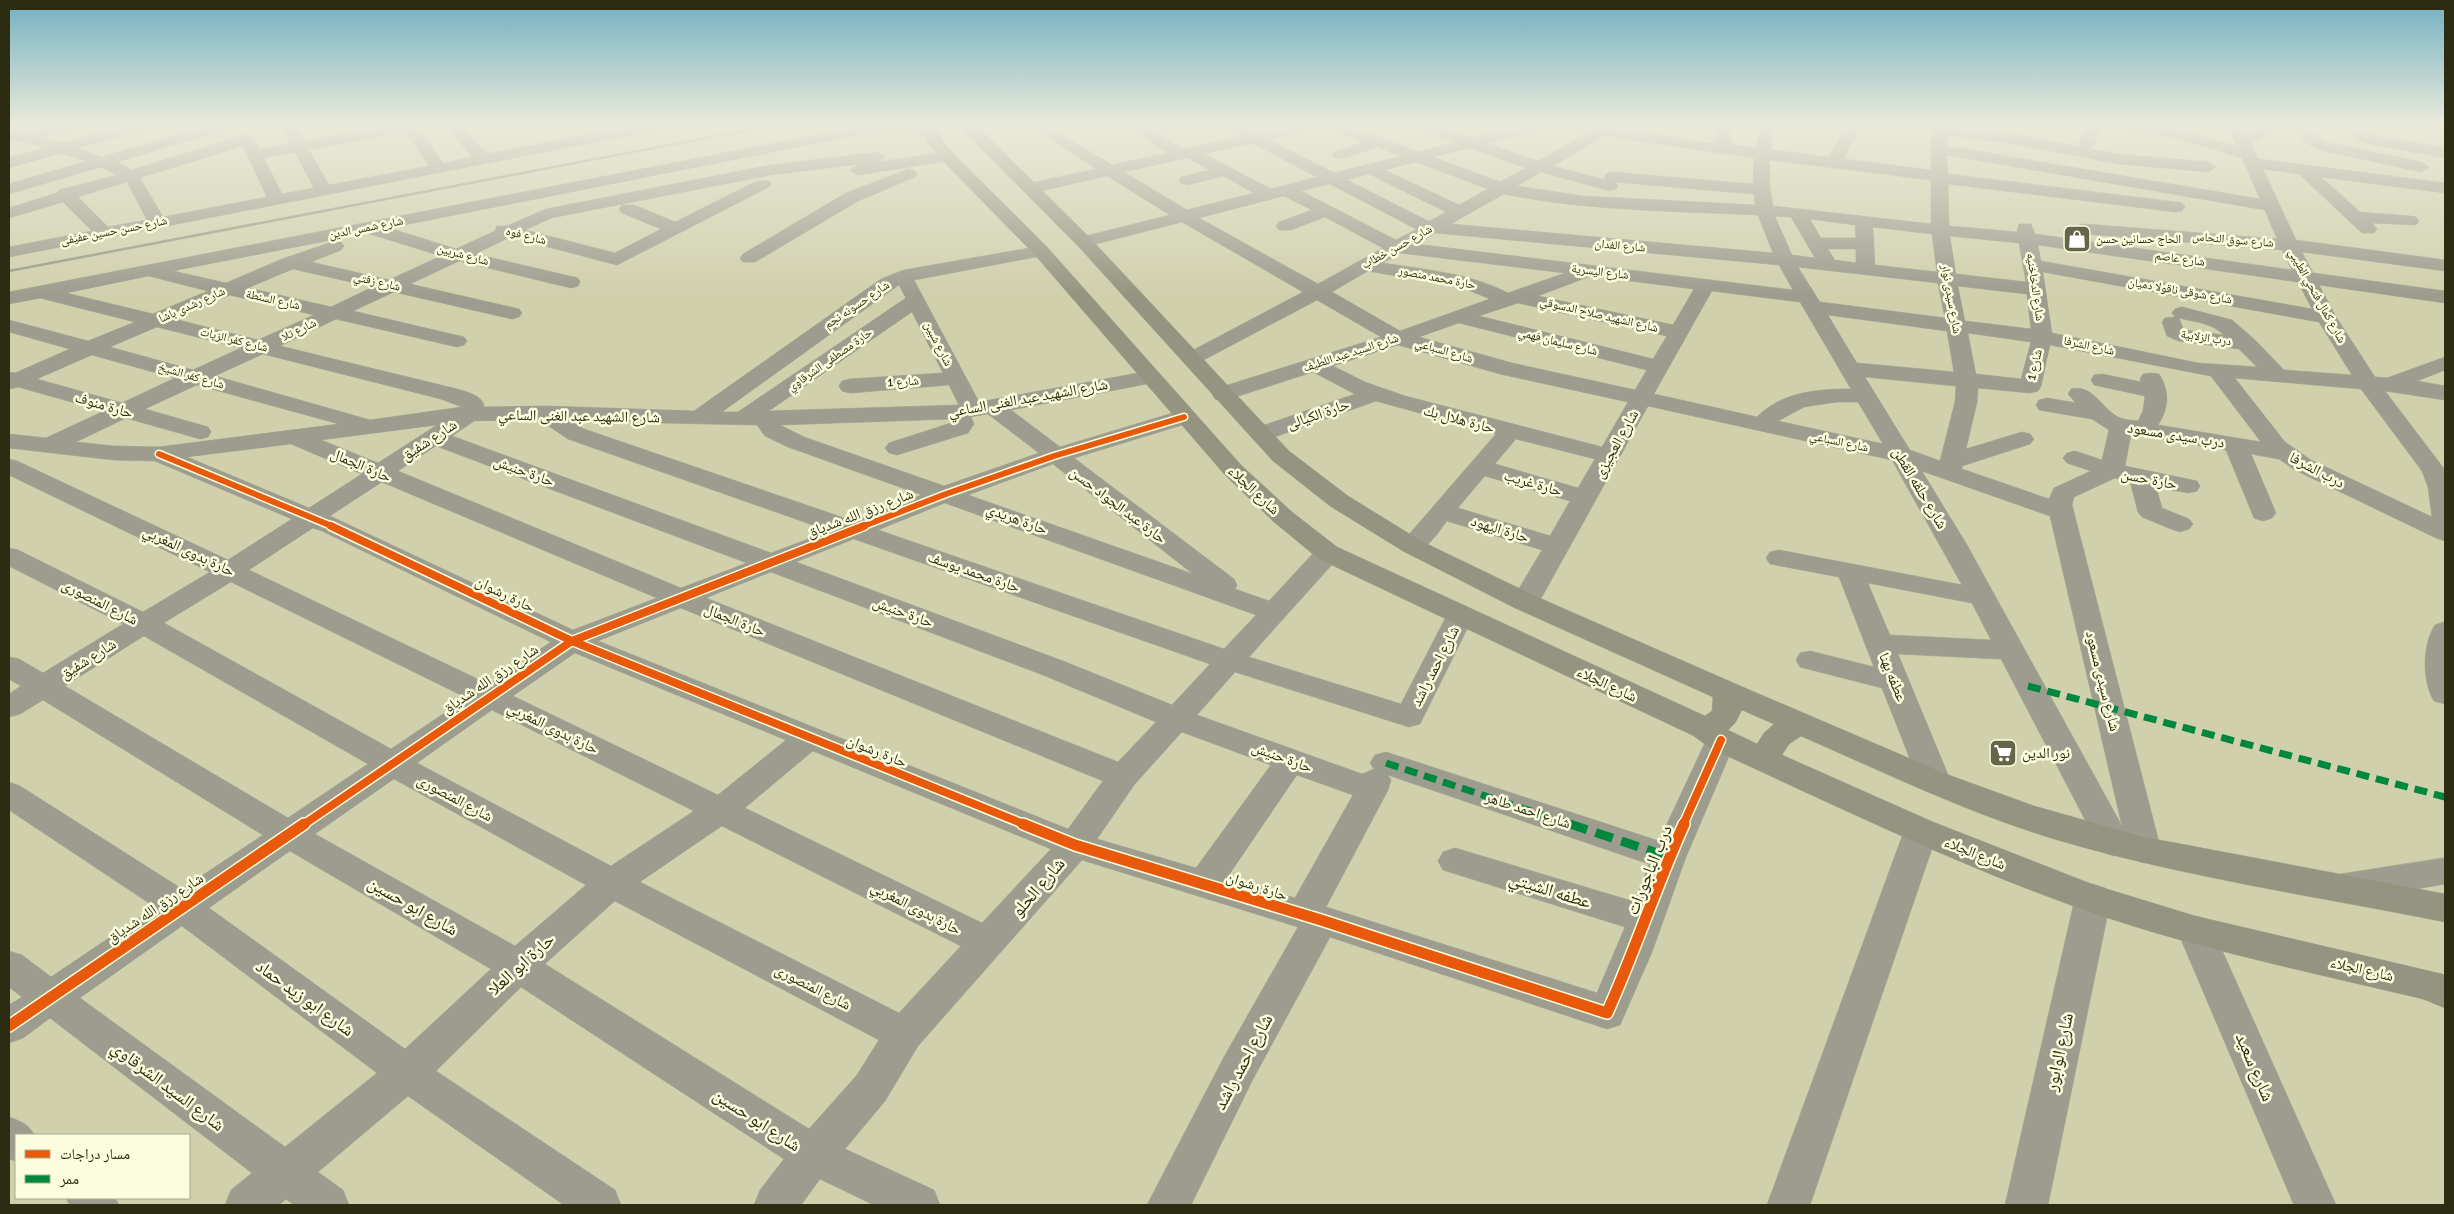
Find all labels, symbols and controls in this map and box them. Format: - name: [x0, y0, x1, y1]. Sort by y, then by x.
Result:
- street label: شارع حسن حسين عفيفى: [59, 213, 169, 249]
- street label: شارع شمس الدين: [328, 213, 405, 243]
- street label: شارع حسن خطاب: [1359, 221, 1435, 273]
- street label: شارع فوه: [504, 224, 548, 248]
- shop icon: الحاج حسانين حسن: [2062, 224, 2092, 254]
- street label: شارع سوق النحاس: [2192, 229, 2274, 251]
- place label: الحاج حسانين حسن: [2096, 232, 2181, 247]
- street label: شارع الفدان: [1594, 236, 1646, 256]
- street label: شارع شربين: [436, 241, 491, 269]
- street label: شارع كمال فتحي الطيبي: [2283, 246, 2349, 347]
- street label: شارع عاصم: [2154, 248, 2206, 270]
- street label: شارع الدخاخنيه: [2023, 252, 2047, 322]
- street label: شارع اليسرية: [1571, 261, 1630, 283]
- street label: شارع سيدى نوار: [1937, 262, 1964, 335]
- street label: حارة محمد منصور: [1396, 263, 1477, 293]
- street label: شارع زفتي: [352, 269, 402, 297]
- street label: شارع شوقى ناقولا دميان: [2127, 274, 2233, 308]
- street label: شارع حسونه نجم: [821, 278, 893, 332]
- street label: شارع رشدى باشا: [157, 284, 228, 326]
- street label: شارع السنطة: [244, 286, 302, 314]
- street label: شارع الشهيد صلاح الدسوقي: [1538, 294, 1660, 338]
- street label: شارع تلا: [279, 315, 319, 345]
- street label: شارع شبين: [920, 319, 956, 369]
- street label: شارع كفر الزيات: [199, 324, 269, 356]
- street label: حارة مصطفى الشرقاوي: [785, 325, 877, 397]
- street label: شارع سليمان فهمي: [1516, 325, 1599, 361]
- street label: درب الزلابية: [2180, 327, 2232, 349]
- street label: شارع السيد عبد اللطيف: [1301, 330, 1401, 375]
- street label: شارع الشرفا: [2062, 333, 2116, 359]
- street label: شارع السباعي: [1413, 336, 1475, 368]
- street label: شارع 1: [2024, 348, 2046, 382]
- street label: شارع كفر الشيخ: [156, 359, 226, 393]
- street label: شارع 1: [887, 373, 920, 391]
- street label: شارع الشهيد عبد الغنى الساعي: [947, 375, 1110, 424]
- street label: حارة منوف: [73, 388, 136, 422]
- street label: حارة الكيالى: [1284, 395, 1352, 434]
- street label: حارة هلال بك: [1421, 401, 1497, 438]
- street label: شارع الشهيد عبد الغنى الساعي: [498, 406, 660, 429]
- street label: شارع العجيزى: [1590, 407, 1643, 482]
- street label: شارع شفيق: [398, 415, 461, 465]
- street label: درب سيدى مسعود: [2126, 418, 2226, 453]
- street label: شارع السباعي: [1808, 428, 1870, 458]
- street label: حارة الجمال: [328, 444, 394, 487]
- street label: شارع حلقه القطن: [1888, 444, 1951, 533]
- street label: درب الشرفا: [2286, 448, 2348, 492]
- street label: حارة حنيش: [491, 452, 557, 491]
- street label: شارع الجلاء: [1224, 462, 1284, 519]
- street label: حارة عبد الجواد حسن: [1066, 463, 1170, 548]
- street label: حارة حسن: [2119, 465, 2179, 494]
- street label: حارة غريب: [1502, 466, 1565, 500]
- street label: شارع رزق الله شدياق: [804, 484, 916, 542]
- street label: حارة هريدي: [983, 500, 1050, 541]
- street label: حارة اليهود: [1469, 512, 1532, 546]
- street label: حارة بدوى المغربي: [139, 522, 238, 583]
- street label: حارة محمد يوسف: [926, 548, 1023, 596]
- street label: حارة رشوان: [472, 572, 538, 617]
- street label: شارع المنصورى: [59, 575, 141, 630]
- street label: حارة حنيش: [870, 593, 936, 632]
- street label: حارة الجمال: [701, 600, 769, 641]
- street label: شارع احمد راشد: [1407, 623, 1464, 710]
- street label: شارع سيدى مسعود: [2081, 629, 2124, 734]
- street label: شارع شفيق: [57, 635, 120, 684]
- street label: شارع رزق الله شدياق: [438, 640, 542, 719]
- street label: عطفه بهنا: [1875, 650, 1911, 704]
- street label: شارع الجلاء: [1574, 662, 1640, 707]
- street label: حارة بدوى المغربي: [503, 698, 602, 761]
- street label: حارة رشوان: [844, 731, 910, 772]
- street label: حارة حنيش: [1249, 738, 1315, 777]
- supermarket icon: نور الدين: [1988, 738, 2018, 768]
- place label: نور الدين: [2022, 744, 2070, 763]
- street label: شارع المنصورى: [414, 771, 496, 826]
- street label: شارع احمد طاهر: [1482, 787, 1573, 833]
- street label: درب الباجورات: [1621, 822, 1677, 918]
- street label: شارع الجلاء: [1941, 833, 2008, 874]
- street label: شارع الحلو: [1006, 853, 1070, 921]
- street label: عطفه الشيتي: [1505, 867, 1594, 916]
- street label: حارة رشوان: [1224, 868, 1290, 905]
- street label: شارع رزق الله شدياق: [103, 869, 207, 948]
- street label: شارع ابو حسين: [364, 871, 462, 941]
- street label: حارة بدوى المغربي: [867, 878, 965, 941]
- street label: حارة ابو العلا: [483, 928, 559, 1000]
- street label: شارع الجلاء: [2328, 953, 2395, 986]
- street label: شارع ابو زيد حماد: [251, 955, 359, 1041]
- street label: شارع المنصورى: [772, 960, 854, 1015]
- street label: شارع احمد راشد: [1209, 1010, 1277, 1114]
- street label: شارع الوابور: [2040, 1011, 2078, 1094]
- street label: شارع سعيد: [2231, 1029, 2279, 1105]
- street label: شارع السيد الشرقاوي: [105, 1036, 229, 1139]
- street label: شارع ابو حسين: [709, 1083, 805, 1157]
- legend: [15, 1134, 190, 1199]
- text: مسار دراجات: [60, 1145, 130, 1163]
- text: ممر: [59, 1170, 79, 1188]

